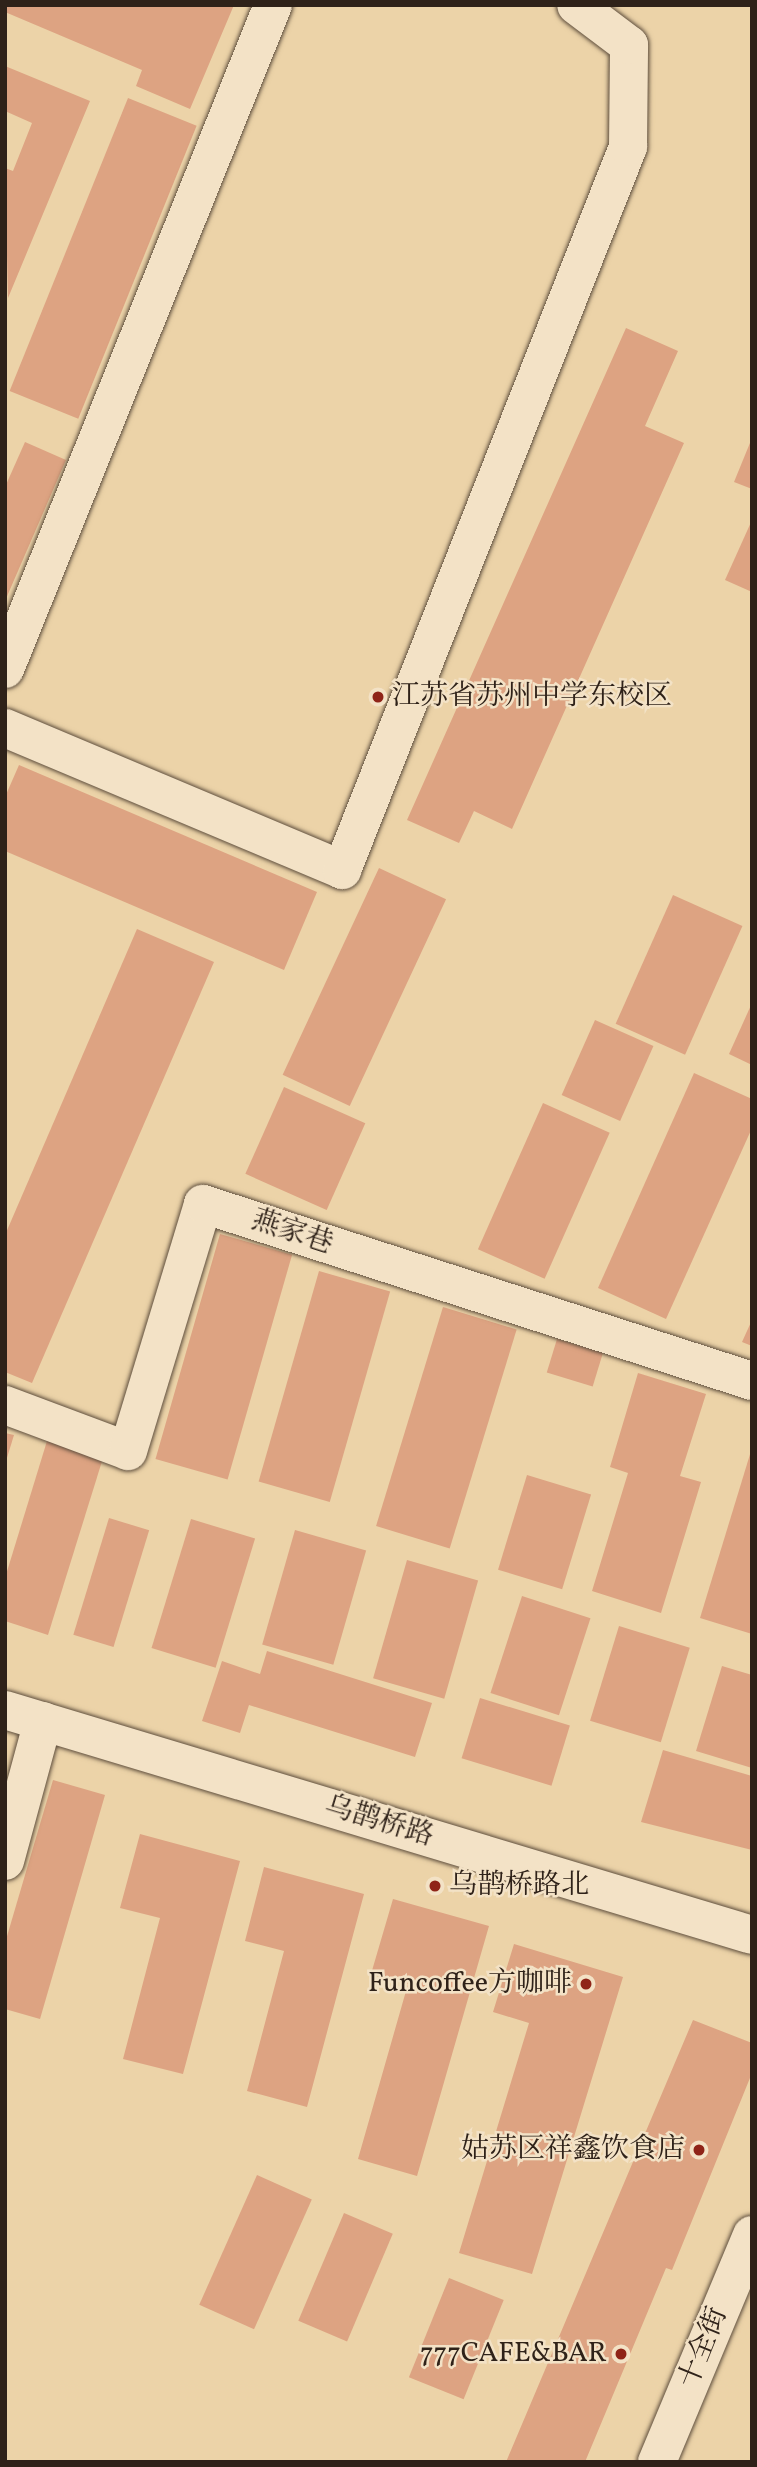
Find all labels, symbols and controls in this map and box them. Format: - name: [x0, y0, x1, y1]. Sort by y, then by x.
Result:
- place label: 江苏省苏州中学东校区: [392, 680, 672, 714]
- marker: 江苏省苏州中学东校区: [370, 689, 386, 705]
- street label: 燕家巷: [247, 1204, 337, 1262]
- street label: 乌鹊桥路: [321, 1790, 437, 1854]
- place label: 乌鹊桥路北: [449, 1869, 589, 1903]
- marker: 乌鹊桥路北: [427, 1878, 443, 1894]
- place label: Funcoffee方咖啡: [368, 1967, 572, 2001]
- marker: Funcoffee方咖啡: [578, 1976, 594, 1992]
- place label: 姑苏区祥鑫饮食店: [461, 2133, 685, 2167]
- marker: 姑苏区祥鑫饮食店: [691, 2142, 707, 2158]
- street label: 十全街: [673, 2303, 735, 2393]
- place label: 777CAFE&BAR: [420, 2337, 607, 2371]
- marker: 777CAFE&BAR: [613, 2346, 629, 2362]

